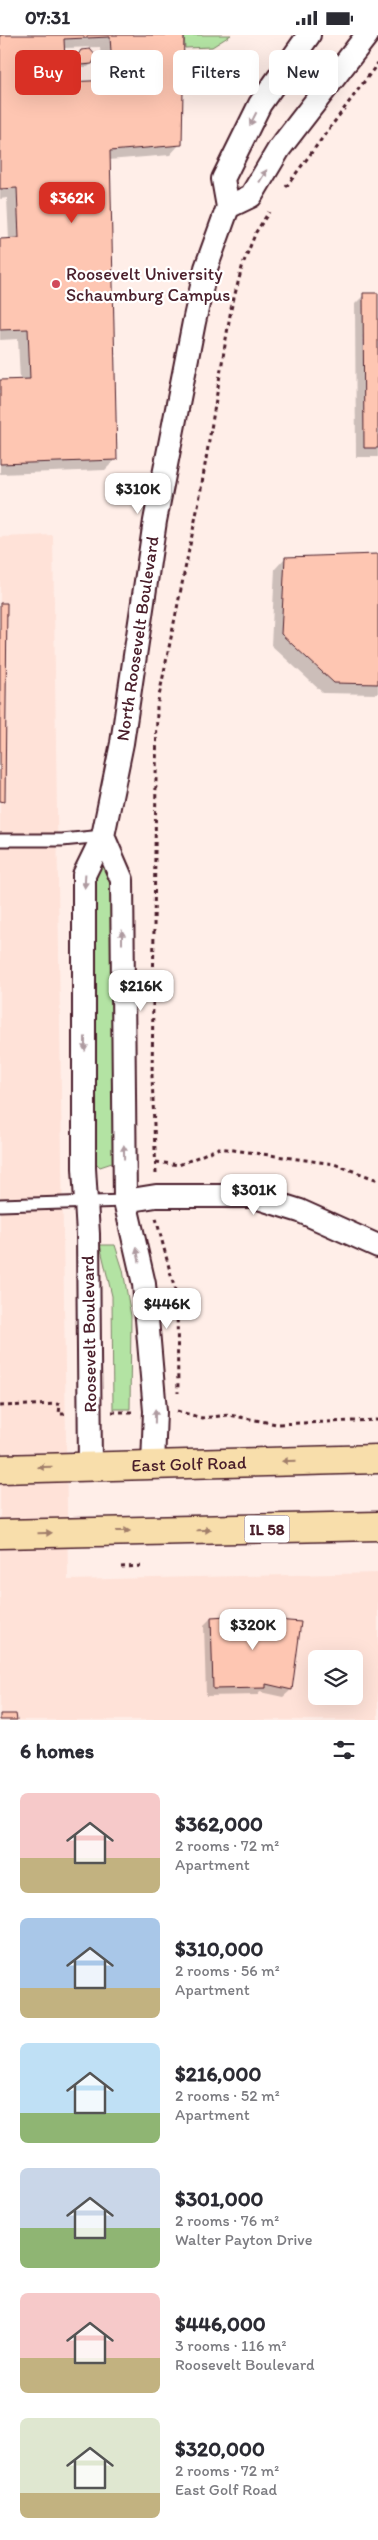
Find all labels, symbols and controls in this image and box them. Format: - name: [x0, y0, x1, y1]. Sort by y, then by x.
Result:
- text: 07:31: [25, 6, 70, 29]
- chip: Buy: [15, 50, 81, 95]
- chip: Rent: [91, 50, 163, 95]
- chip: Filters: [173, 50, 259, 95]
- chip: New: [269, 50, 338, 95]
- one-way arrow: [249, 112, 257, 126]
- one-way arrow: [258, 170, 267, 183]
- pin: $362K: [37, 181, 107, 224]
- text: $362K: [50, 188, 94, 207]
- place label: Roosevelt University Schaumburg Campus: [66, 263, 230, 306]
- marker: Roosevelt University Schaumburg Campus: [50, 278, 62, 290]
- pin: $310K: [103, 473, 173, 515]
- text: $310K: [116, 479, 160, 498]
- street label: North Roosevelt Boulevard: [111, 534, 164, 742]
- one-way arrow: [80, 874, 88, 890]
- one-way arrow: [118, 929, 126, 945]
- pin: $216K: [106, 969, 176, 1012]
- text: $216K: [120, 976, 162, 995]
- one-way arrow: [81, 1036, 89, 1052]
- one-way arrow: [120, 1144, 128, 1160]
- pin: $301K: [219, 1173, 289, 1216]
- text: $301K: [232, 1180, 276, 1199]
- one-way arrow: [134, 1247, 142, 1262]
- street label: Roosevelt Boulevard: [77, 1255, 101, 1413]
- pin: $446K: [132, 1287, 202, 1330]
- text: $446K: [144, 1294, 190, 1313]
- one-way arrow: [151, 1408, 159, 1424]
- street label: East Golf Road: [131, 1451, 247, 1477]
- one-way arrow: [280, 1457, 296, 1465]
- one-way arrow: [37, 1464, 53, 1472]
- road number: IL 58: [244, 1515, 290, 1543]
- one-way arrow: [196, 1526, 212, 1534]
- one-way arrow: [115, 1527, 131, 1535]
- one-way arrow: [37, 1528, 53, 1536]
- pin: $320K: [218, 1609, 288, 1651]
- text: $320K: [230, 1615, 276, 1634]
- map controls: [308, 1650, 363, 1705]
- button: layers: [308, 1650, 363, 1705]
- icon: filters: [330, 1736, 358, 1764]
- text: 6 homes: [20, 1738, 94, 1763]
- text: $362,000: [175, 1811, 263, 1836]
- icon: home: [60, 1813, 120, 1873]
- text: 2 rooms · 72 m²: [175, 1836, 279, 1855]
- text: Apartment: [175, 1855, 250, 1874]
- text: $310,000: [175, 1936, 264, 1961]
- icon: home: [60, 1938, 120, 1998]
- text: 2 rooms · 56 m²: [175, 1961, 280, 1980]
- text: Apartment: [175, 1980, 250, 1999]
- text: $216,000: [175, 2061, 261, 2086]
- icon: home: [60, 2063, 120, 2123]
- text: 2 rooms · 52 m²: [175, 2086, 280, 2105]
- text: Apartment: [175, 2105, 250, 2124]
- text: $301,000: [175, 2186, 264, 2211]
- icon: home: [60, 2188, 120, 2248]
- text: 2 rooms · 76 m²: [175, 2211, 279, 2230]
- text: Walter Payton Drive: [175, 2230, 312, 2249]
- text: $446,000: [175, 2311, 266, 2336]
- icon: home: [60, 2313, 120, 2373]
- text: 3 rooms · 116 m²: [175, 2336, 286, 2355]
- text: Roosevelt Boulevard: [175, 2355, 315, 2374]
- text: $320,000: [175, 2436, 265, 2461]
- icon: home: [60, 2438, 120, 2498]
- text: 2 rooms · 72 m²: [175, 2461, 279, 2480]
- text: East Golf Road: [175, 2480, 277, 2499]

